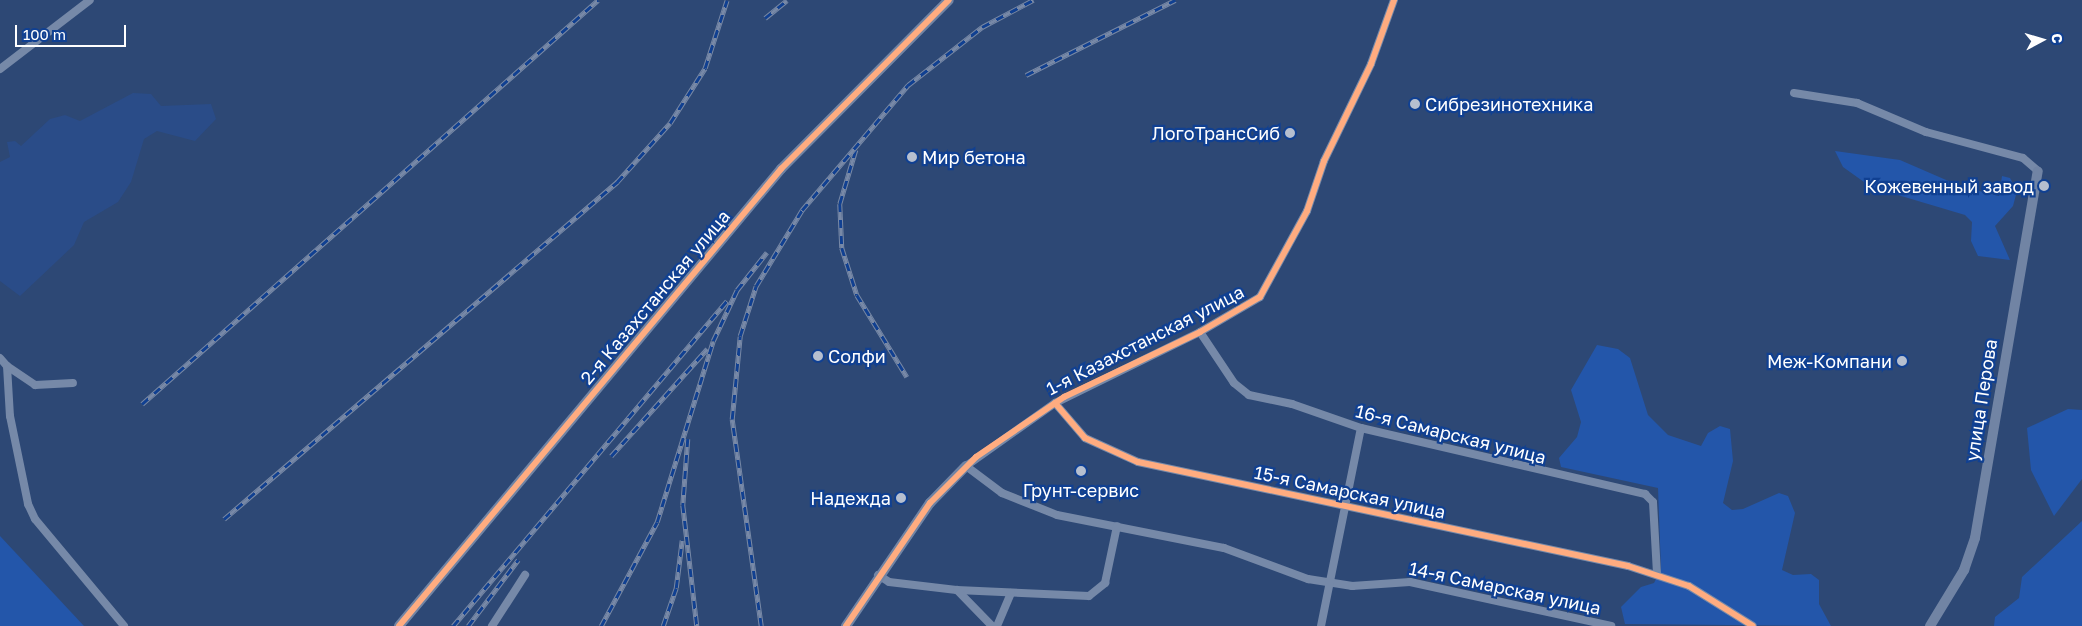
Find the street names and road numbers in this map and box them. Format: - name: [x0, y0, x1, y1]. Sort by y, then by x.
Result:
- street label: 2-я Казахстанская улица: [576, 205, 734, 389]
- street label: 1-я Казахстанская улица: [1042, 281, 1248, 399]
- street label: улица Перова: [1961, 337, 2001, 463]
- street label: 16-я Самарская улица: [1354, 400, 1548, 468]
- street label: 15-я Самарская улица: [1252, 461, 1448, 523]
- street label: 14-я Самарская улица: [1407, 557, 1603, 619]

